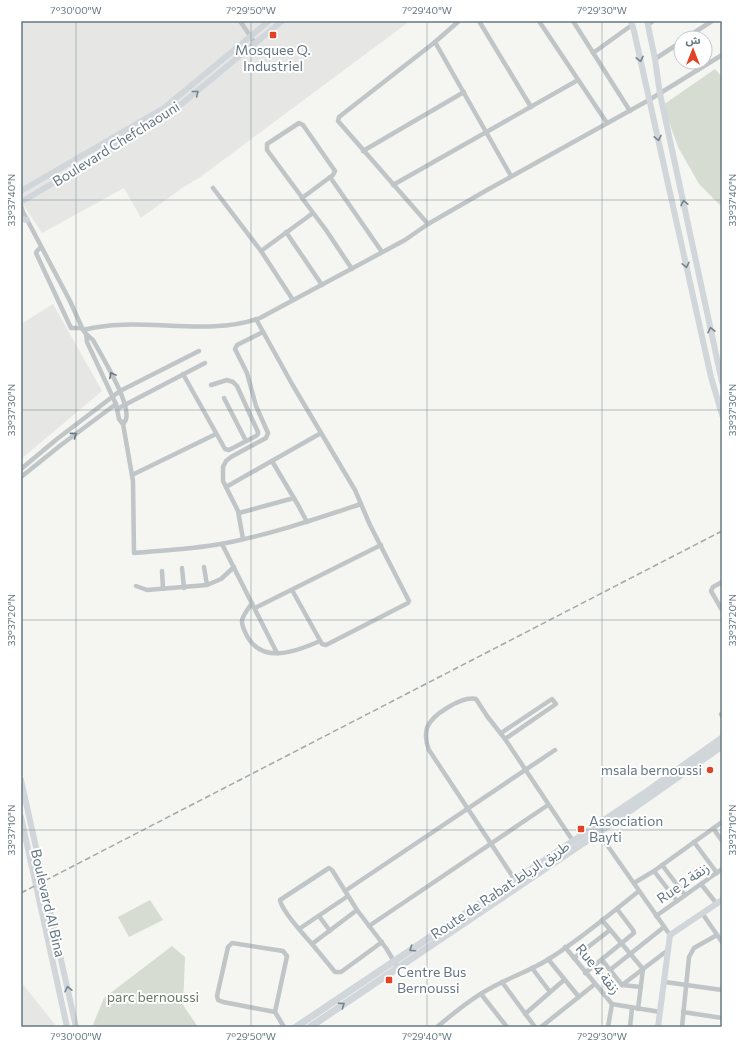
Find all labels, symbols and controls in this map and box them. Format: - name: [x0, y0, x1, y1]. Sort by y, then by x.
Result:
- text: 7°30'00"W: [50, 4, 102, 16]
- text: 7°29'50"W: [226, 4, 276, 16]
- text: 7°29'40"W: [402, 4, 452, 16]
- text: 7°29'30"W: [577, 4, 627, 16]
- marker: Mosquee Q. Industriel: [268, 30, 278, 40]
- north arrow: [673, 30, 713, 70]
- text: ش: [685, 33, 701, 47]
- place label: Mosquee Q. Industriel: [235, 41, 311, 74]
- one-way arrow: [636, 56, 644, 62]
- one-way arrow: [192, 90, 199, 97]
- street label: Boulevard Chefchaouni: [49, 98, 182, 190]
- one-way arrow: [653, 135, 661, 141]
- text: 33°37'40"N: [5, 174, 17, 226]
- text: 33°37'40"N: [726, 174, 738, 226]
- one-way arrow: [680, 200, 688, 206]
- one-way arrow: [681, 262, 689, 268]
- one-way arrow: [708, 327, 716, 333]
- one-way arrow: [109, 372, 117, 379]
- text: 33°37'30"N: [5, 384, 17, 436]
- text: 33°37'30"N: [726, 384, 738, 436]
- one-way arrow: [69, 433, 76, 440]
- text: 33°37'20"N: [5, 594, 17, 646]
- text: 33°37'20"N: [726, 594, 738, 646]
- place label: msala bernoussi: [601, 761, 702, 778]
- marker: msala bernoussi: [705, 765, 715, 775]
- text: 33°37'10"N: [5, 804, 17, 856]
- text: 33°37'10"N: [726, 804, 738, 856]
- place label: Association Bayti: [589, 812, 663, 845]
- marker: Association Bayti: [576, 824, 586, 834]
- street label: Route de Rabat طريق الرباط: [427, 837, 573, 944]
- street label: Boulevard Al Bina: [28, 847, 69, 959]
- street label: Rue 2 زنقة: [653, 858, 713, 908]
- street label: Rue 4 زنقة: [572, 940, 624, 998]
- one-way arrow: [409, 944, 416, 952]
- place label: Centre Bus Bernoussi: [397, 963, 466, 996]
- marker: Centre Bus Bernoussi: [384, 975, 394, 985]
- one-way arrow: [64, 986, 72, 992]
- park label: parc bernoussi: [107, 988, 199, 1005]
- one-way arrow: [338, 1002, 345, 1010]
- text: 7°30'00"W: [50, 1030, 102, 1042]
- text: 7°29'50"W: [226, 1030, 276, 1042]
- text: 7°29'40"W: [402, 1030, 452, 1042]
- text: 7°29'30"W: [577, 1030, 627, 1042]

